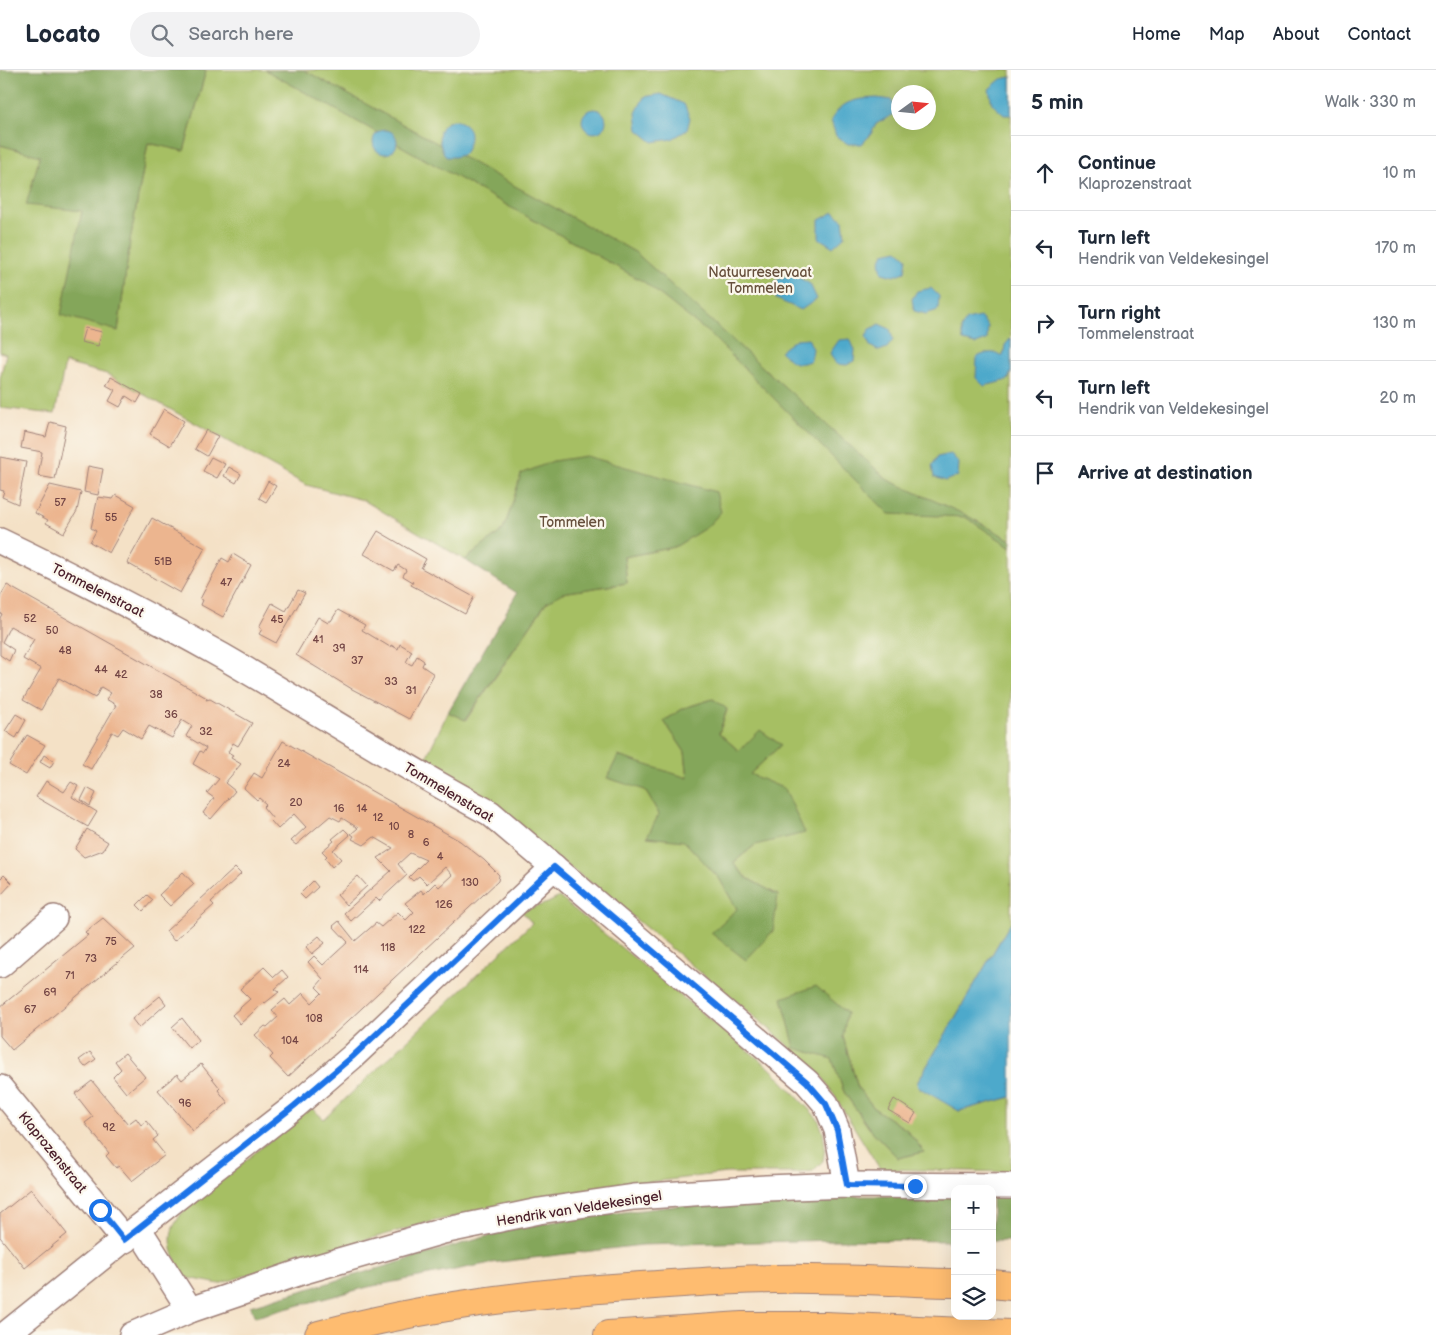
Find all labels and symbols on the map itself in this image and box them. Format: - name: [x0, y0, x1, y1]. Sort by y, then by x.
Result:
- north arrow: [891, 85, 936, 130]
- park label: Natuurreservaat Tommelen: [708, 264, 812, 297]
- house number: 57: [54, 496, 66, 509]
- house number: 55: [105, 511, 117, 524]
- park label: Tommelen: [539, 514, 605, 531]
- house number: 51B: [154, 555, 173, 568]
- street label: Tommelenstraat: [49, 560, 148, 621]
- house number: 47: [220, 576, 233, 589]
- house number: 52: [24, 612, 37, 625]
- house number: 45: [270, 613, 284, 626]
- house number: 50: [46, 624, 59, 637]
- house number: 41: [313, 633, 323, 646]
- house number: 39: [332, 642, 346, 655]
- house number: 48: [58, 644, 72, 657]
- house number: 37: [351, 654, 364, 667]
- house number: 44: [94, 663, 108, 676]
- house number: 42: [114, 668, 128, 681]
- house number: 33: [384, 675, 398, 688]
- house number: 31: [405, 684, 417, 697]
- house number: 38: [149, 688, 163, 701]
- house number: 36: [164, 708, 178, 721]
- house number: 32: [199, 725, 213, 738]
- house number: 24: [277, 757, 291, 770]
- street label: Tommelenstraat: [401, 759, 497, 826]
- house number: 20: [290, 796, 303, 809]
- house number: 16: [334, 802, 345, 815]
- house number: 14: [357, 802, 368, 815]
- house number: 12: [373, 811, 384, 824]
- house number: 10: [389, 820, 400, 833]
- house number: 8: [408, 828, 414, 841]
- house number: 6: [423, 836, 430, 849]
- house number: 4: [437, 850, 444, 863]
- house number: 130: [461, 876, 479, 889]
- house number: 126: [435, 898, 453, 911]
- house number: 122: [408, 923, 426, 936]
- house number: 75: [105, 935, 117, 948]
- house number: 118: [381, 941, 395, 954]
- house number: 73: [85, 952, 97, 965]
- house number: 114: [353, 963, 369, 976]
- house number: 71: [65, 969, 75, 982]
- house number: 69: [43, 986, 57, 999]
- house number: 67: [24, 1003, 37, 1016]
- house number: 108: [305, 1012, 323, 1025]
- house number: 104: [281, 1034, 299, 1047]
- house number: 96: [178, 1097, 192, 1110]
- street label: Klaprozenstraat: [15, 1108, 91, 1197]
- house number: 92: [103, 1121, 116, 1134]
- route end: [904, 1175, 927, 1198]
- street label: Hendrik van Veldekesingel: [495, 1187, 663, 1230]
- route start: [89, 1199, 112, 1222]

